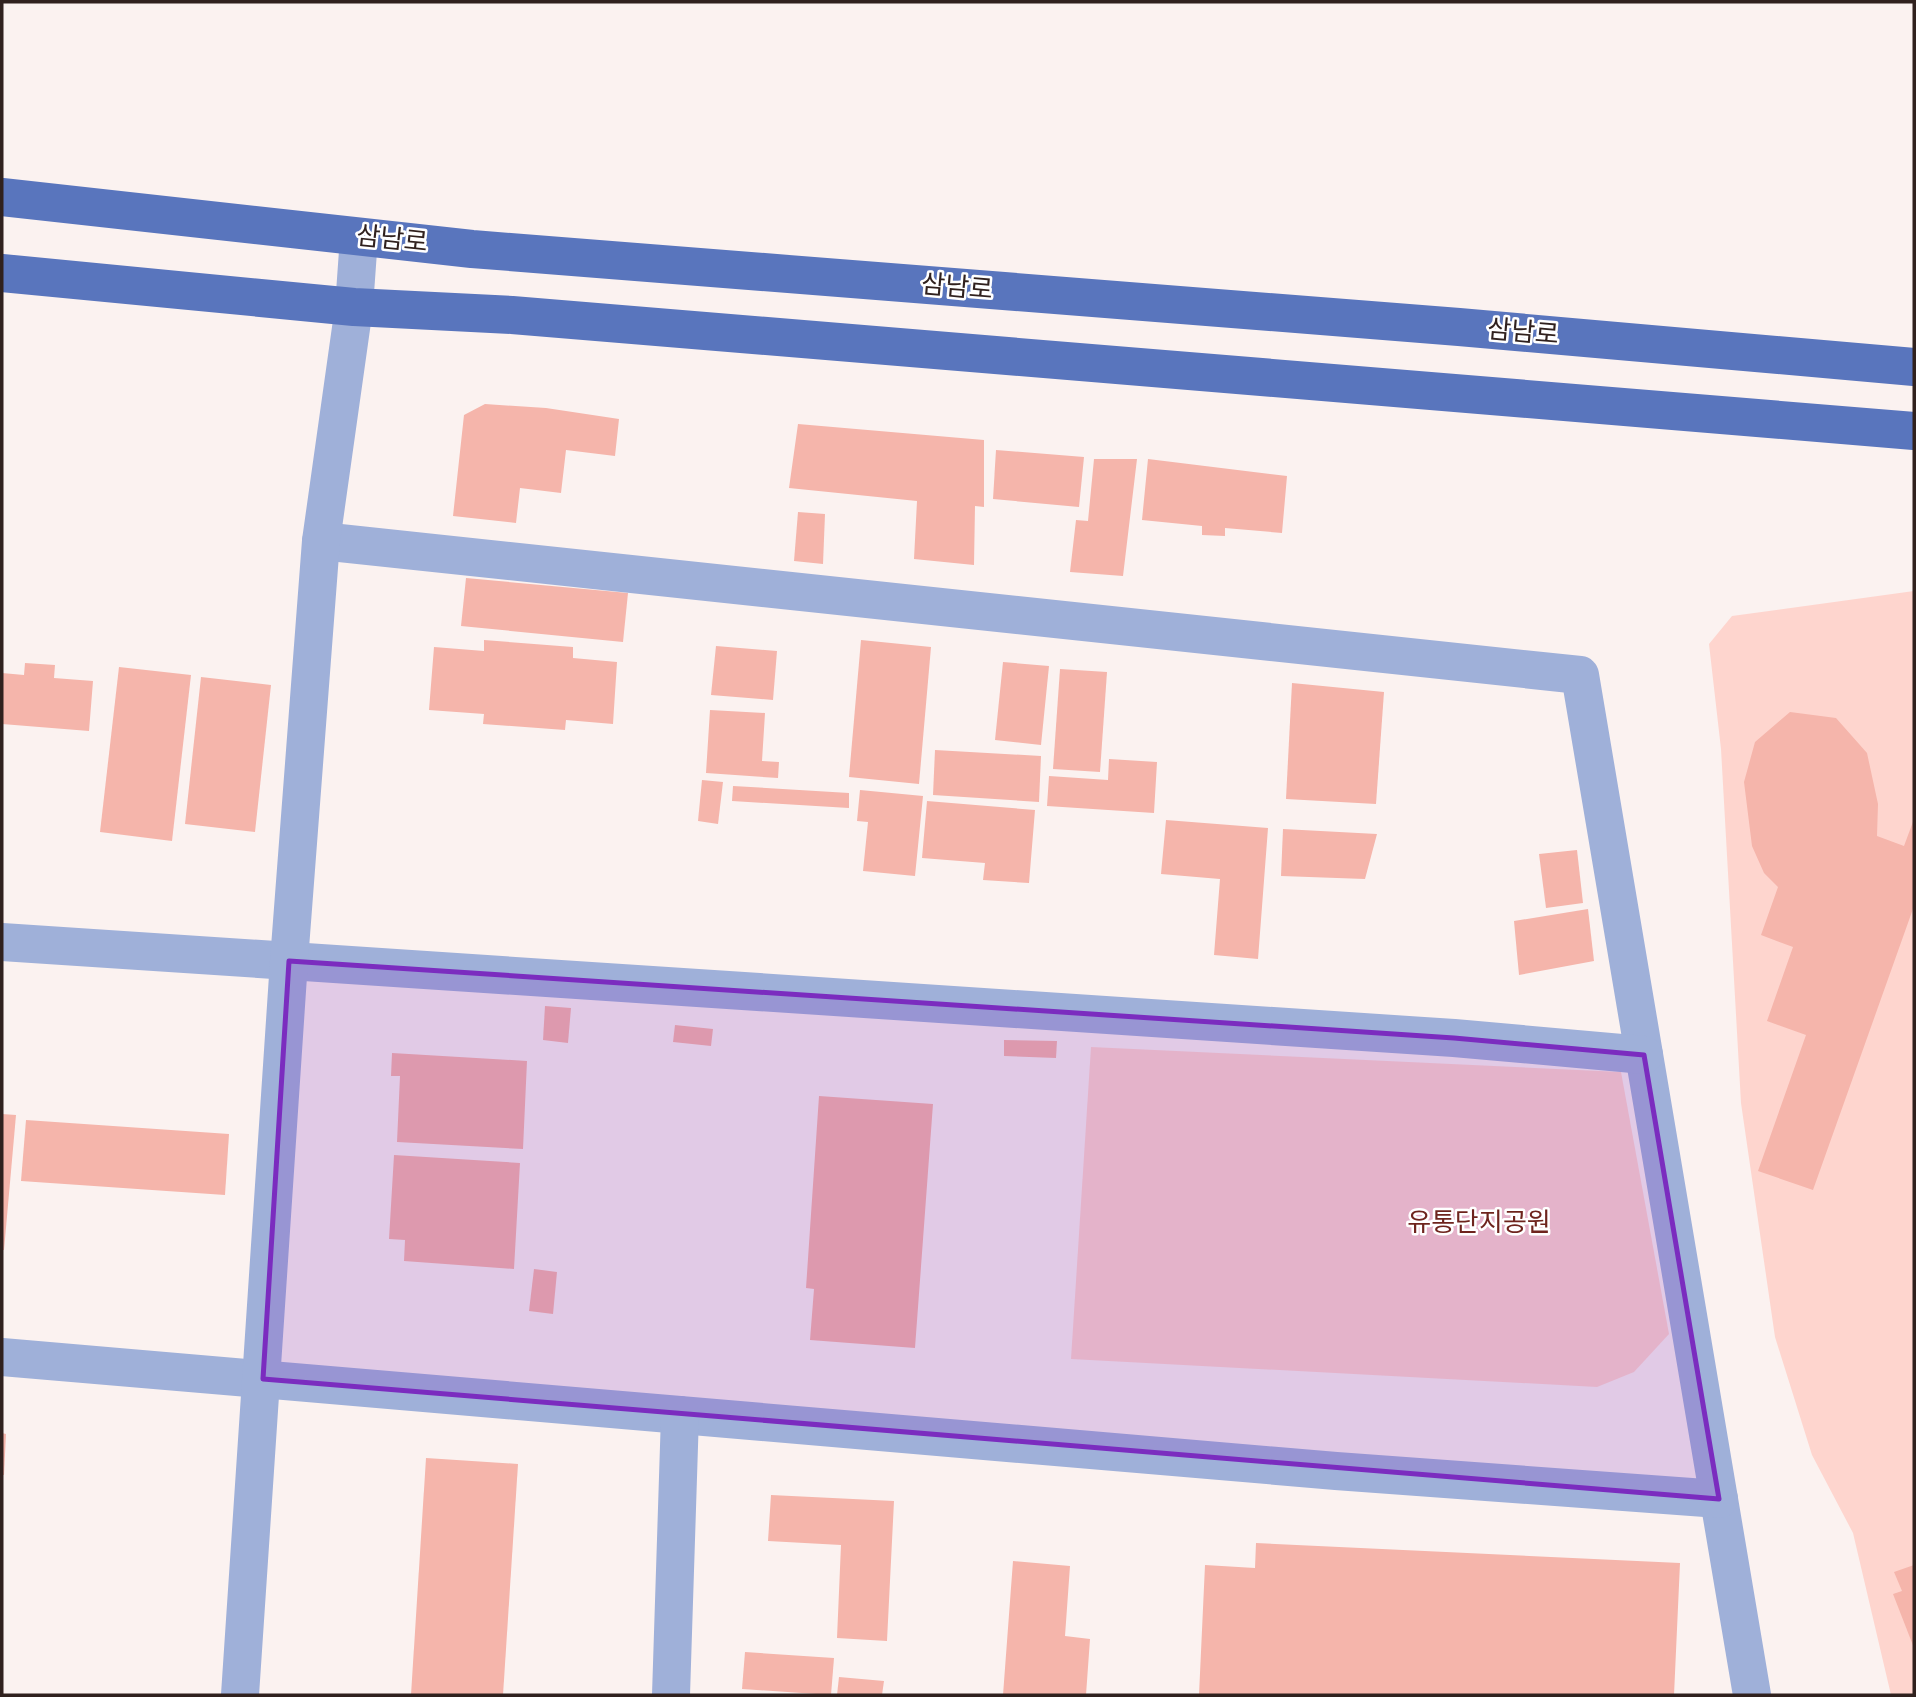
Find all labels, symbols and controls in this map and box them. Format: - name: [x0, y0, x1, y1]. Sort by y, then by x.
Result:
- street label: 삼남로: [355, 221, 429, 259]
- street label: 삼남로: [920, 269, 994, 307]
- street label: 삼남로: [1486, 314, 1560, 352]
- park label: 유통단지공원: [1407, 1208, 1551, 1239]

